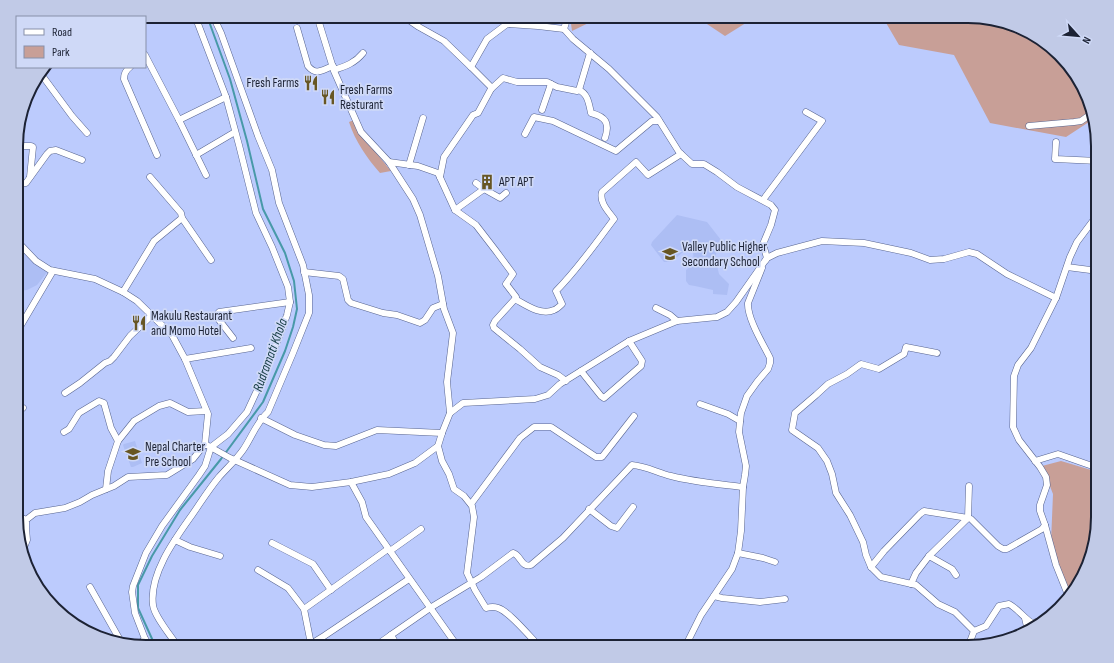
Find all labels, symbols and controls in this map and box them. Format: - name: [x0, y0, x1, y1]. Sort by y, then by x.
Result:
- legend: [16, 16, 146, 68]
- north arrow: [1058, 16, 1098, 56]
- text: Road: [52, 25, 72, 40]
- text: N: [1079, 35, 1094, 46]
- text: Park: [52, 45, 70, 60]
- restaurant icon: Fresh Farms: [302, 74, 320, 92]
- place label: Fresh Farms: [247, 75, 299, 91]
- place label: Fresh Farms Resturant: [340, 82, 393, 113]
- restaurant icon: Fresh Farms Resturant: [319, 88, 337, 106]
- building icon: APT APT: [478, 173, 496, 191]
- place label: APT APT: [498, 174, 534, 190]
- place label: Valley Public Higher Secondary School: [682, 239, 767, 270]
- school or university icon: Valley Public Higher Secondary School: [661, 245, 679, 263]
- place label: Makulu Restaurant and Momo Hotel: [151, 308, 232, 339]
- restaurant icon: Makulu Restaurant and Momo Hotel: [130, 314, 148, 332]
- water label: Rudramati Khola: [249, 316, 291, 394]
- place label: Nepal Charter Pre School: [145, 439, 206, 470]
- school or university icon: Nepal Charter Pre School: [124, 445, 142, 463]

